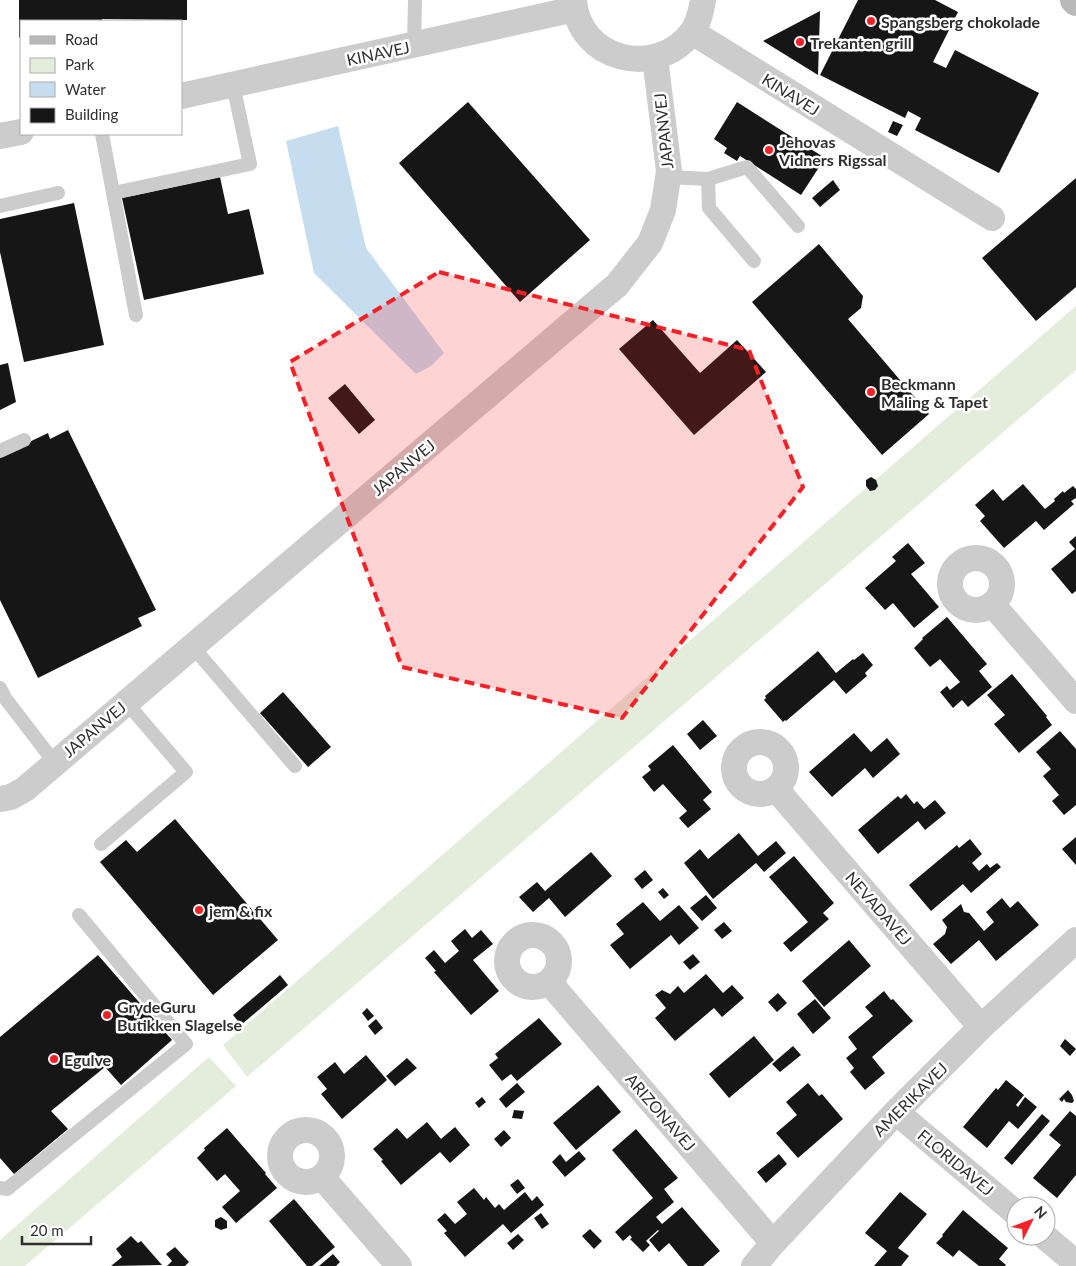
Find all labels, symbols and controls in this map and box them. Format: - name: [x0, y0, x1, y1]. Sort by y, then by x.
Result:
- place label: Spangsberg chokolade: [881, 12, 1041, 31]
- marker: Spangsberg chokolade: [865, 15, 877, 27]
- legend: [20, 20, 182, 135]
- text: Road: [65, 30, 98, 48]
- place label: Trekanten grill: [810, 33, 912, 52]
- marker: Trekanten grill: [794, 36, 806, 48]
- street label: KINAVEJ: [345, 37, 411, 69]
- text: Park: [65, 55, 95, 73]
- street label: KINAVEJ: [759, 69, 823, 119]
- text: Water: [65, 80, 106, 98]
- street label: JAPANVEJ: [650, 92, 676, 170]
- text: Building: [65, 105, 118, 123]
- place label: Jehovas Vidners Rigssal: [778, 132, 887, 169]
- marker: Jehovas Vidners Rigssal: [763, 144, 775, 156]
- place label: Beckmann Maling & Tapet: [881, 374, 988, 411]
- marker: Beckmann Maling & Tapet: [865, 386, 877, 398]
- street label: JAPANVEJ: [368, 435, 438, 499]
- street label: JAPANVEJ: [59, 697, 129, 761]
- street label: NEVADAVEJ: [842, 867, 916, 949]
- place label: jem & fix: [208, 901, 273, 920]
- marker: jem & fix: [193, 904, 205, 916]
- place label: GrydeGuru Butikken Slagelse: [117, 997, 242, 1034]
- marker: GrydeGuru Butikken Slagelse: [101, 1009, 113, 1021]
- place label: Egulve: [64, 1050, 112, 1069]
- marker: Egulve: [48, 1053, 60, 1065]
- street label: AMERIKAVEJ: [869, 1058, 951, 1140]
- street label: ARIZONAVEJ: [622, 1069, 700, 1155]
- street label: FLORIDAVEJ: [914, 1125, 998, 1199]
- north arrow: [1006, 1196, 1056, 1246]
- text: N: [1031, 1202, 1051, 1222]
- scale bar: [22, 1214, 91, 1246]
- text: 20 m: [30, 1221, 64, 1239]

